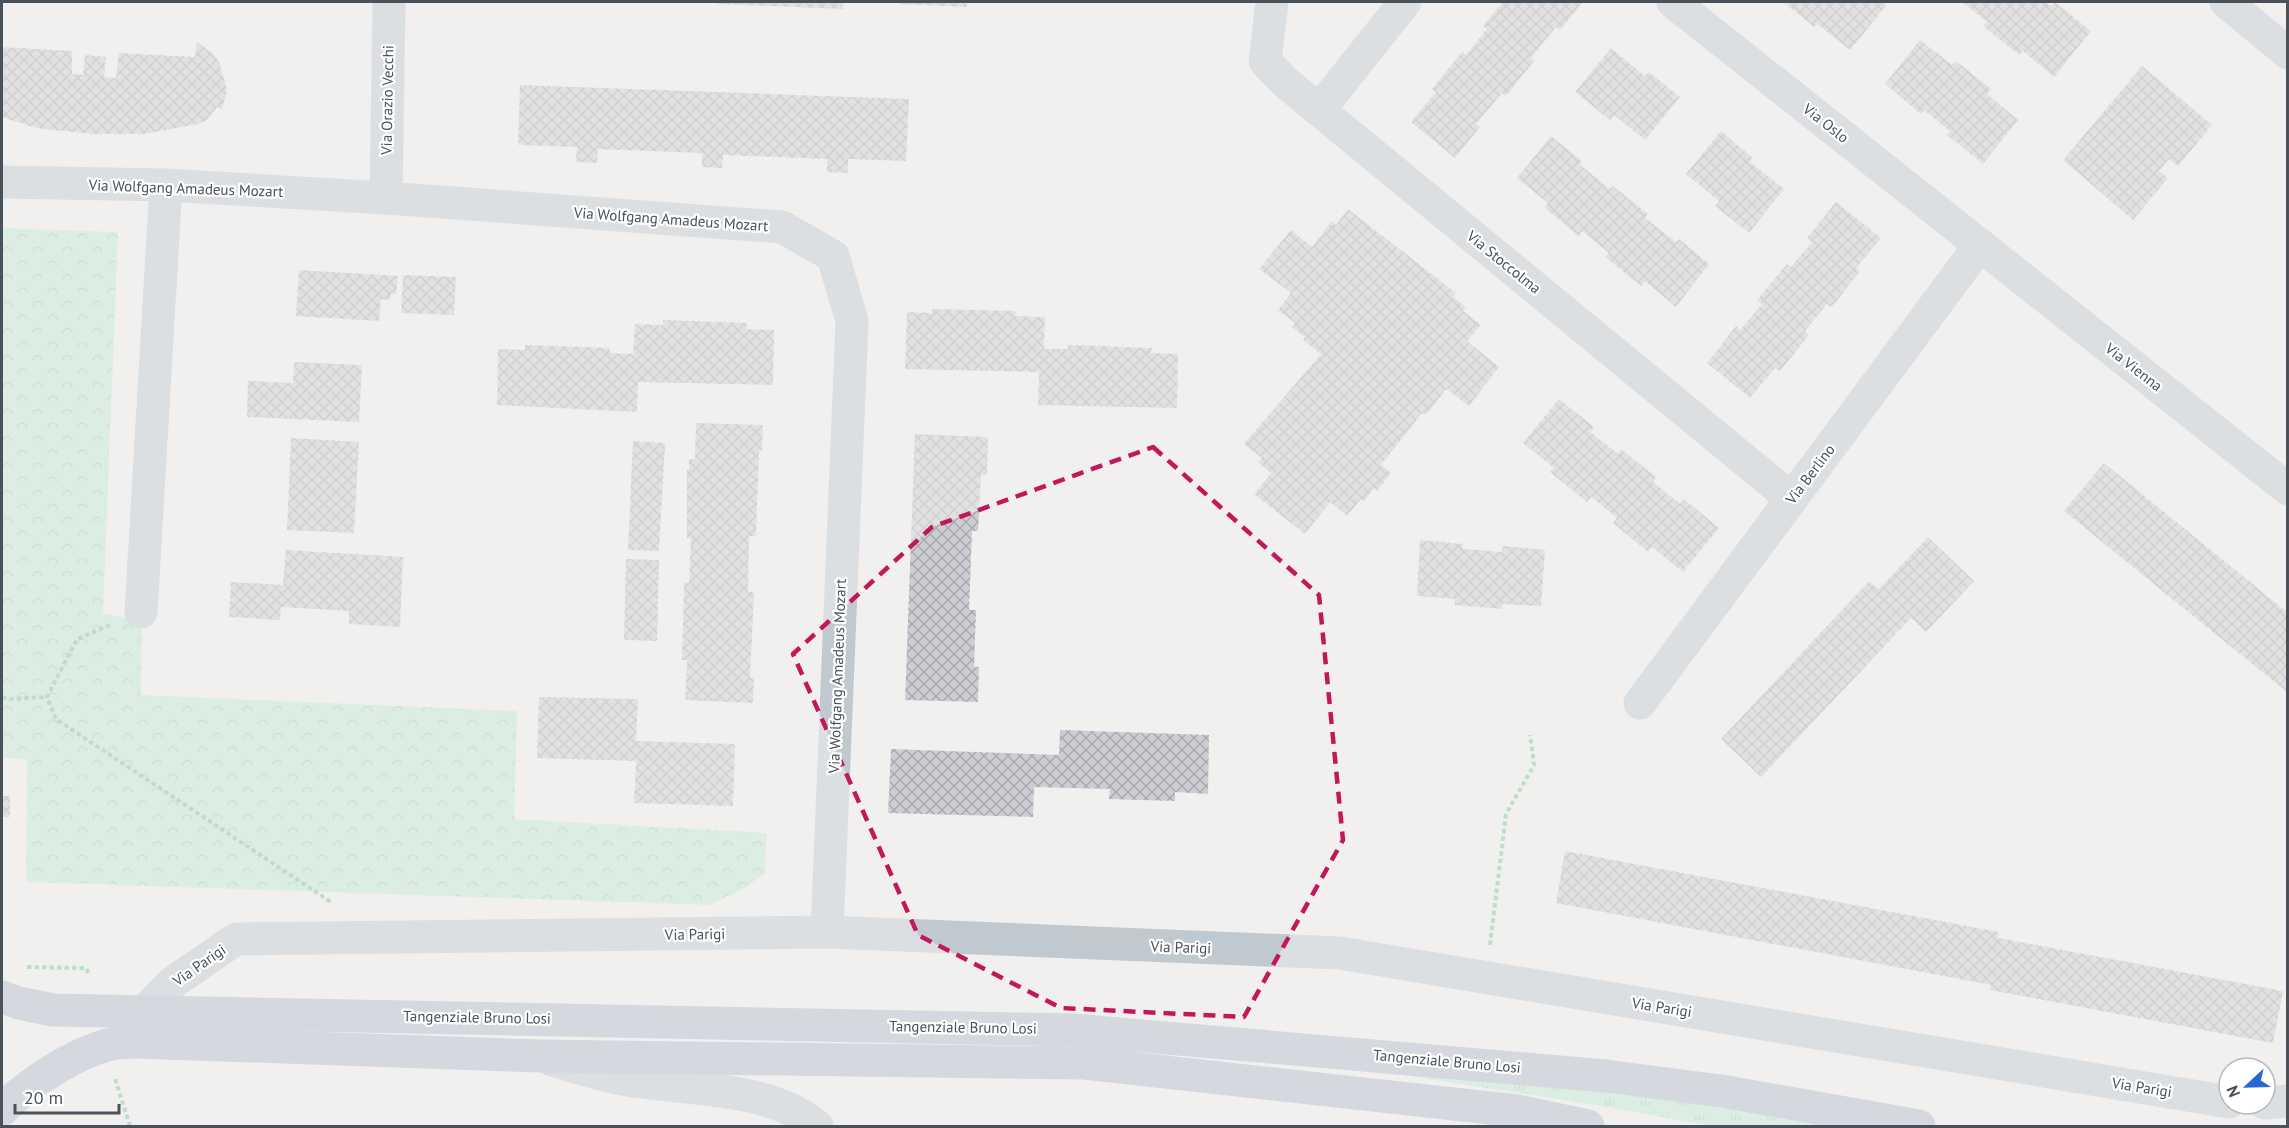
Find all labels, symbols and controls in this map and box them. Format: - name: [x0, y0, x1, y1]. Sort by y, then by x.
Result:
- street label: Via Orazio Vecchi: [377, 45, 397, 156]
- street label: Via Oslo: [1798, 99, 1853, 147]
- street label: Via Wolfgang Amadeus Mozart: [87, 175, 284, 201]
- street label: Via Wolfgang Amadeus Mozart: [572, 203, 769, 235]
- street label: Via Stoccolma: [1462, 226, 1545, 298]
- street label: Via Vienna: [2101, 338, 2166, 395]
- street label: Via Berlino: [1781, 440, 1839, 509]
- street label: Via Wolfgang Amadeus Mozart: [824, 578, 850, 775]
- street label: Via Parigi: [664, 924, 725, 944]
- street label: Via Parigi: [1149, 936, 1212, 958]
- street label: Via Parigi: [168, 940, 229, 991]
- street label: Via Parigi: [1630, 993, 1693, 1021]
- street label: Tangenziale Bruno Losi: [403, 1006, 551, 1028]
- street label: Tangenziale Bruno Losi: [889, 1016, 1037, 1038]
- street label: Tangenziale Bruno Losi: [1373, 1045, 1521, 1077]
- north arrow: [2217, 1056, 2277, 1116]
- street label: Via Parigi: [2110, 1073, 2173, 1101]
- scale bar: [15, 1077, 118, 1115]
- text: N: [2222, 1083, 2244, 1100]
- text: 20 m: [24, 1086, 63, 1109]

